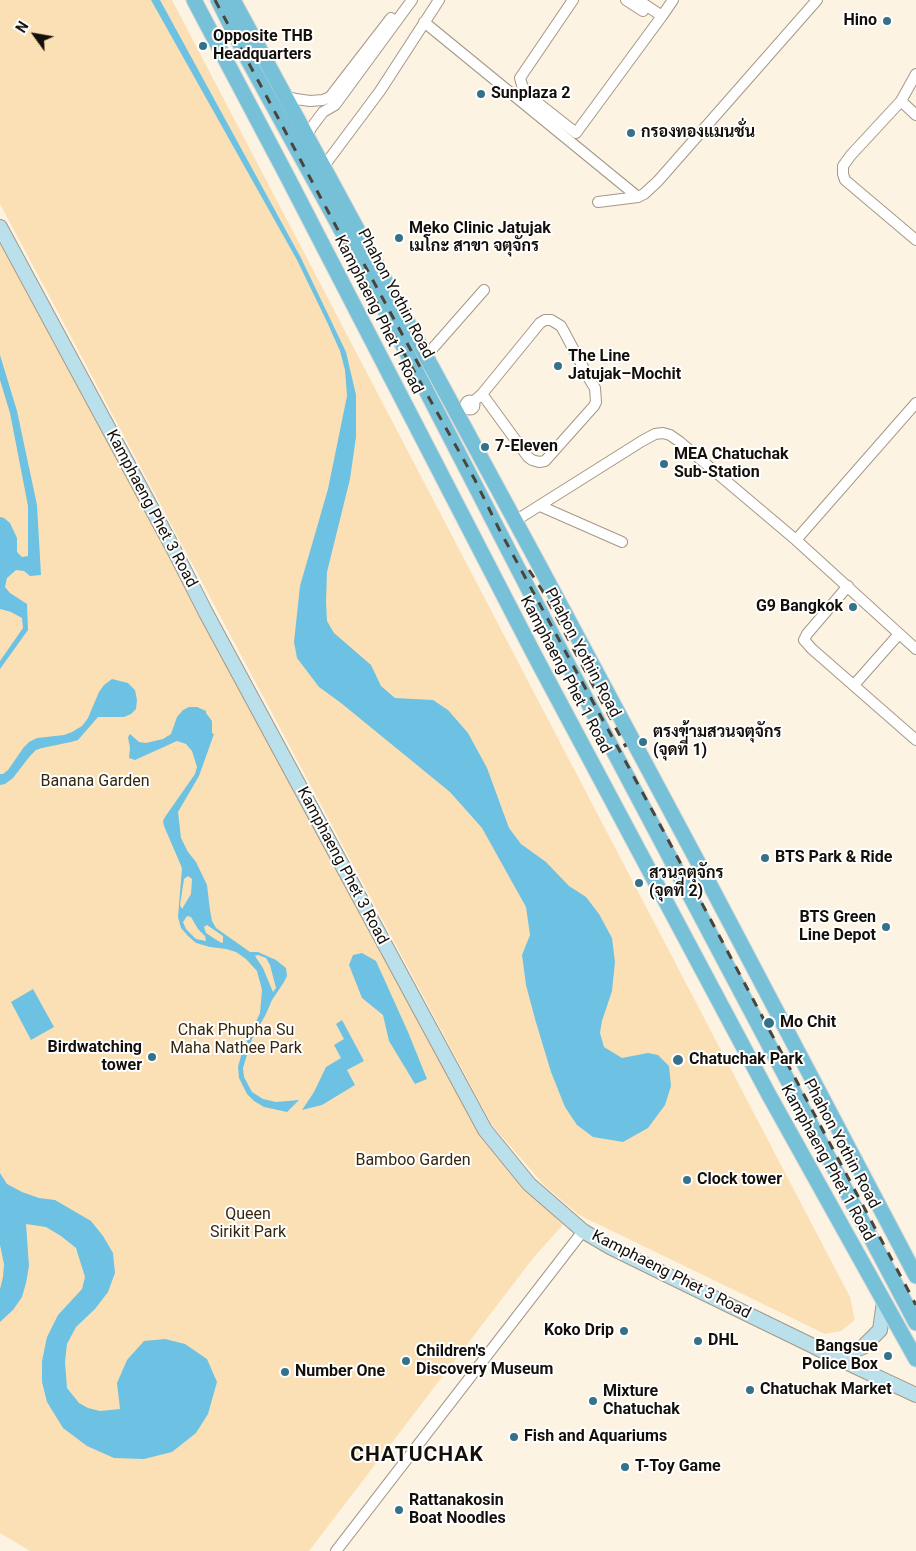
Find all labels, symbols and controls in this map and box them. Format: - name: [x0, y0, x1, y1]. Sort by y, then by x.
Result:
- north arrow: [10, 10, 60, 60]
- place label: Hino: [843, 11, 877, 31]
- marker: Hino: [881, 15, 893, 27]
- text: N: [13, 19, 32, 35]
- place label: Opposite THB Headquarters: [213, 27, 313, 65]
- marker: Opposite THB Headquarters: [197, 40, 209, 52]
- place label: Sunplaza 2: [491, 84, 570, 104]
- marker: Sunplaza 2: [475, 88, 487, 100]
- place label: กรองทองแมนชั่น: [641, 123, 755, 143]
- marker: กรองทองแมนชั่น: [625, 127, 637, 139]
- place label: Meko Clinic Jatujak เมโกะ สาขา จตุจักร: [409, 219, 551, 257]
- street label: Phahon Yothin Road: [353, 226, 437, 362]
- street label: Kamphaeng Phet 1 Road: [330, 232, 426, 398]
- marker: Meko Clinic Jatujak เมโกะ สาขา จตุจักร: [393, 232, 405, 244]
- place label: The Line Jatujak–Mochit: [568, 347, 681, 385]
- marker: The Line Jatujak–Mochit: [552, 360, 564, 372]
- street label: Kamphaeng Phet 3 Road: [101, 427, 201, 591]
- place label: 7-Eleven: [495, 437, 558, 457]
- marker: 7-Eleven: [479, 441, 491, 453]
- place label: MEA Chatuchak Sub-Station: [674, 445, 789, 483]
- marker: MEA Chatuchak Sub-Station: [658, 458, 670, 470]
- street label: Phahon Yothin Road: [540, 585, 624, 721]
- street label: Kamphaeng Phet 1 Road: [515, 593, 615, 757]
- place label: G9 Bangkok: [756, 597, 843, 617]
- marker: G9 Bangkok: [847, 601, 859, 613]
- place label: ตรงข้ามสวนจตุจักร (จุดที่ 1): [653, 723, 781, 761]
- marker: ตรงข้ามสวนจตุจักร (จุดที่ 1): [637, 736, 649, 748]
- park label: Banana Garden: [41, 772, 149, 792]
- street label: Kamphaeng Phet 3 Road: [292, 784, 392, 948]
- place label: BTS Park & Ride: [775, 848, 892, 868]
- marker: BTS Park & Ride: [759, 852, 771, 864]
- place label: สวนจตุจักร (จุดที่ 2): [649, 864, 723, 902]
- marker: สวนจตุจักร (จุดที่ 2): [633, 877, 645, 889]
- place label: BTS Green Line Depot: [799, 908, 876, 946]
- marker: BTS Green Line Depot: [880, 921, 892, 933]
- place label: Mo Chit: [780, 1013, 836, 1033]
- marker: Mo Chit: [762, 1016, 776, 1030]
- park label: Chak Phupha Su Maha Nathee Park: [170, 1021, 302, 1059]
- place label: Birdwatching tower: [47, 1038, 142, 1076]
- place label: Chatuchak Park: [689, 1050, 803, 1070]
- marker: Birdwatching tower: [146, 1051, 158, 1063]
- marker: Chatuchak Park: [671, 1053, 685, 1067]
- street label: Phahon Yothin Road: [799, 1076, 883, 1212]
- street label: Kamphaeng Phet 1 Road: [776, 1081, 878, 1245]
- park label: Bamboo Garden: [355, 1151, 471, 1171]
- place label: Clock tower: [697, 1170, 782, 1190]
- marker: Clock tower: [681, 1174, 693, 1186]
- park label: Queen Sirikit Park: [210, 1205, 286, 1243]
- street label: Kamphaeng Phet 3 Road: [588, 1227, 754, 1323]
- place label: Koko Drip: [544, 1321, 614, 1341]
- marker: Koko Drip: [618, 1325, 630, 1337]
- place label: DHL: [708, 1331, 738, 1351]
- marker: DHL: [692, 1335, 704, 1347]
- place label: Bangsue Police Box: [802, 1337, 878, 1375]
- place label: Children's Discovery Museum: [416, 1342, 553, 1380]
- marker: Bangsue Police Box: [882, 1350, 894, 1362]
- marker: Children's Discovery Museum: [400, 1355, 412, 1367]
- place label: Number One: [295, 1362, 385, 1382]
- marker: Number One: [279, 1366, 291, 1378]
- place label: Chatuchak Market: [760, 1380, 892, 1400]
- place label: Mixture Chatuchak: [603, 1382, 680, 1420]
- marker: Chatuchak Market: [744, 1384, 756, 1396]
- marker: Mixture Chatuchak: [587, 1395, 599, 1407]
- place label: Fish and Aquariums: [524, 1427, 667, 1447]
- marker: Fish and Aquariums: [508, 1431, 520, 1443]
- district label: CHATUCHAK: [349, 1443, 485, 1469]
- place label: T-Toy Game: [635, 1457, 721, 1477]
- marker: T-Toy Game: [619, 1461, 631, 1473]
- place label: Rattanakosin Boat Noodles: [409, 1491, 506, 1529]
- marker: Rattanakosin Boat Noodles: [393, 1504, 405, 1516]

